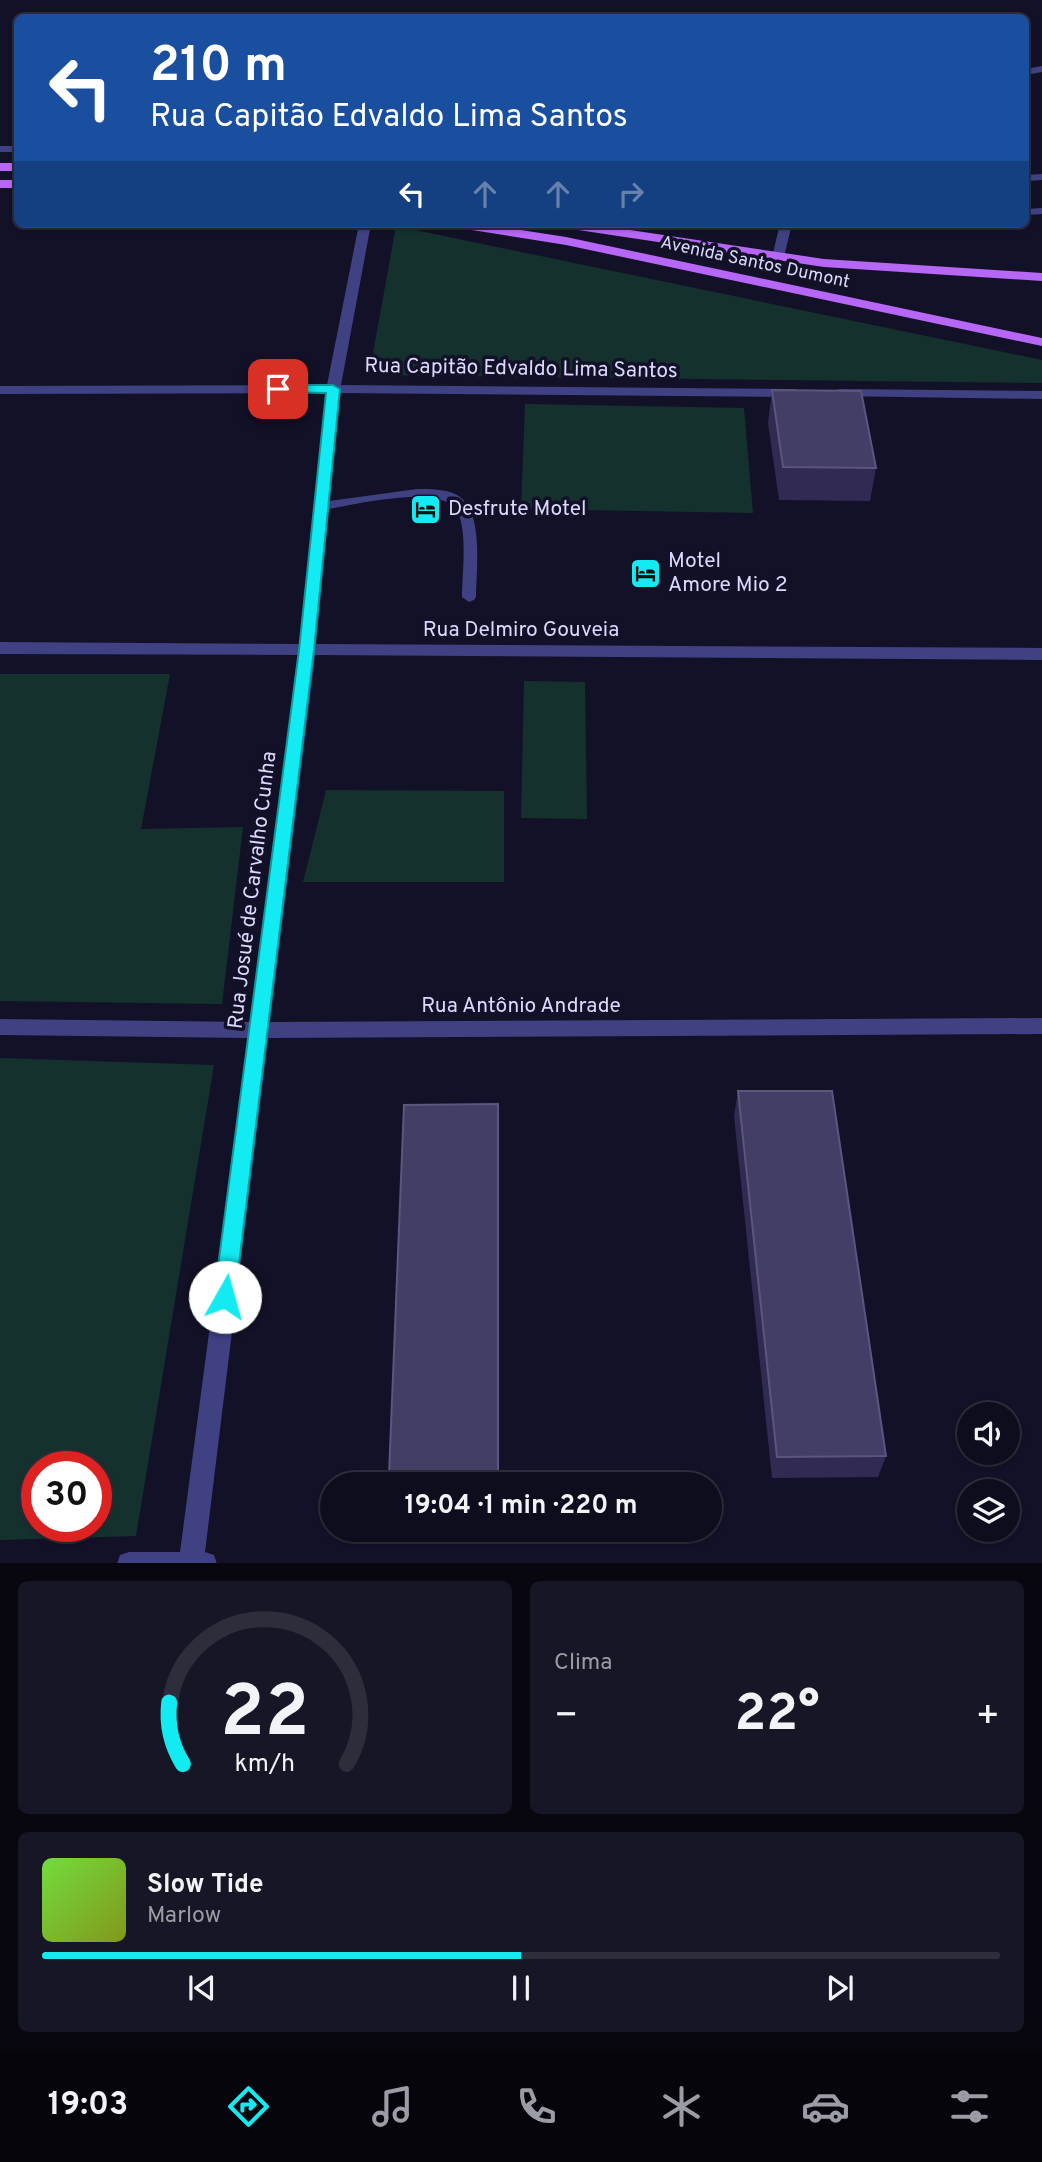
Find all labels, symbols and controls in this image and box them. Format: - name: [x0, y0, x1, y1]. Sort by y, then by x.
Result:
- text: 210 m: [150, 37, 287, 99]
- icon: left: [35, 42, 126, 133]
- text: Rua Capitão Edvaldo Lima Santos: [150, 98, 628, 138]
- icon: left: [393, 175, 431, 213]
- icon: ahead: [466, 175, 504, 213]
- icon: ahead: [539, 175, 577, 213]
- icon: right: [612, 175, 650, 213]
- street label: Avenida Santos Dumont: [658, 232, 852, 294]
- street label: Rua Capitão Edvaldo Lima Santos: [364, 353, 678, 385]
- pin: [248, 359, 308, 419]
- icon: arrive: [259, 370, 297, 408]
- hotel icon: Desfrute Motel: [408, 492, 442, 526]
- place label: Desfrute Motel: [448, 496, 587, 523]
- place label: Motel Amore Mio 2: [668, 548, 788, 599]
- hotel icon: Motel Amore Mio 2: [628, 556, 662, 590]
- street label: Rua Delmiro Gouveia: [423, 617, 619, 644]
- street label: Rua Josué de Carvalho Cunha: [223, 750, 283, 1030]
- street label: Rua Antônio Andrade: [421, 993, 621, 1020]
- position arrow: [188, 1260, 262, 1334]
- map controls: [957, 1402, 1020, 1542]
- button: sound: [957, 1402, 1020, 1465]
- speed limit sign: 30: [21, 1451, 112, 1542]
- button: layers: [957, 1479, 1020, 1542]
- text: 19:04 · 1 min · 220 m: [404, 1490, 638, 1523]
- text: Clima: [554, 1649, 612, 1678]
- text: 22: [220, 1670, 310, 1762]
- text: 22°: [734, 1683, 820, 1749]
- text: −: [554, 1693, 579, 1742]
- text: +: [975, 1693, 1000, 1742]
- text: km/h: [235, 1748, 295, 1780]
- text: Slow Tide: [147, 1869, 264, 1902]
- text: Marlow: [147, 1902, 221, 1931]
- icon: previous: [183, 1969, 221, 2007]
- icon: pause: [502, 1969, 540, 2007]
- icon: next: [821, 1969, 859, 2007]
- icon: directions: [224, 2082, 273, 2131]
- icon: music: [368, 2082, 417, 2131]
- icon: phone: [512, 2082, 561, 2131]
- icon: climate: [657, 2082, 706, 2131]
- icon: car: [801, 2082, 850, 2131]
- icon: filters: [945, 2082, 994, 2131]
- text: 19:03: [48, 2086, 128, 2126]

